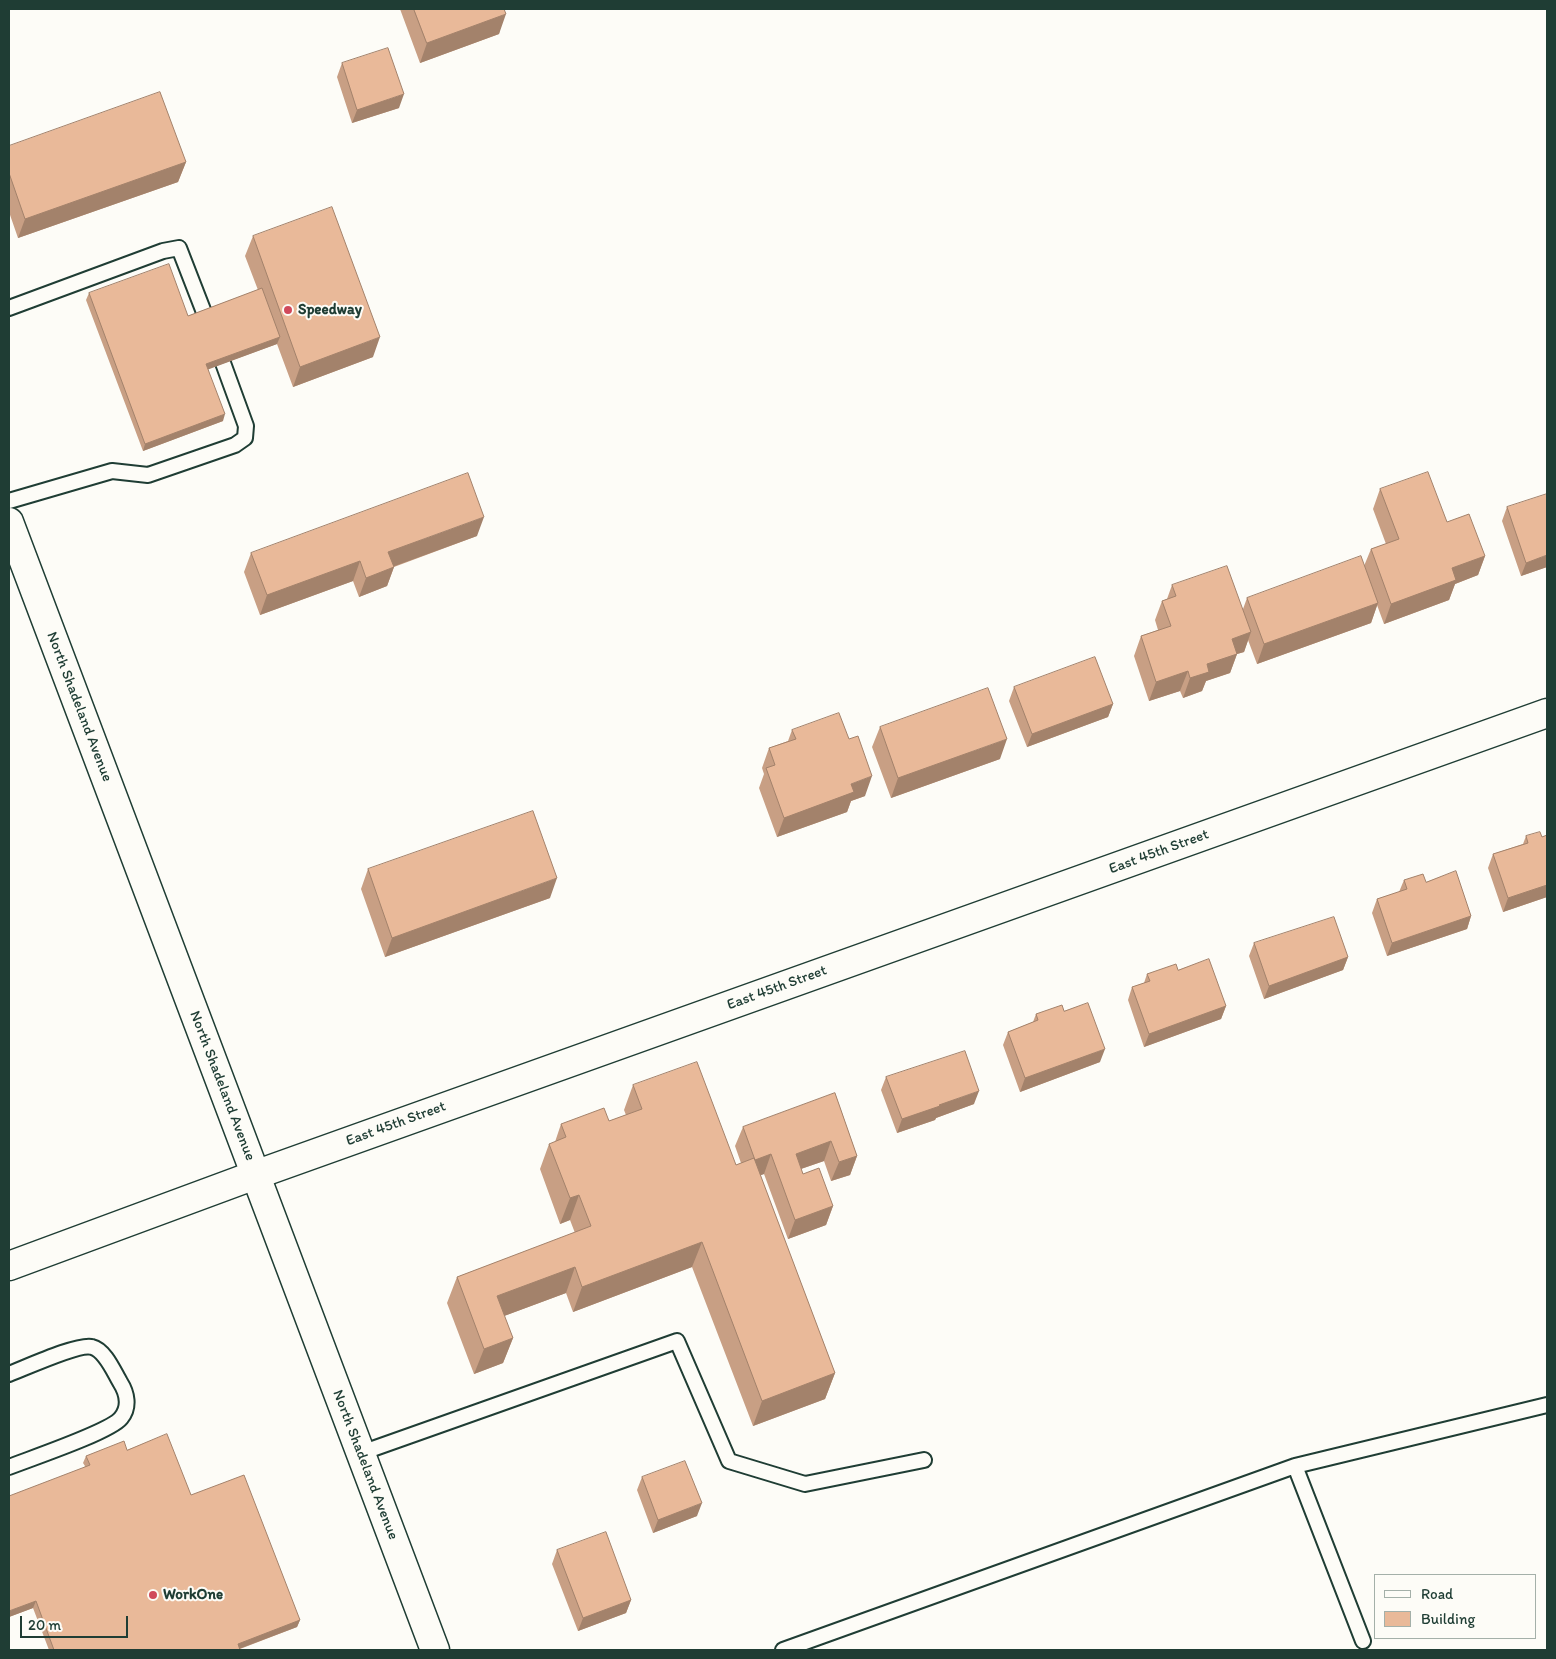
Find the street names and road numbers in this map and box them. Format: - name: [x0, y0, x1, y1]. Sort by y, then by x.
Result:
- street label: North Shadeland Avenue: [42, 630, 116, 784]
- street label: East 45th Street: [1107, 826, 1211, 878]
- street label: East 45th Street: [725, 962, 829, 1014]
- street label: North Shadeland Avenue: [185, 1009, 259, 1163]
- street label: East 45th Street: [344, 1098, 448, 1150]
- street label: North Shadeland Avenue: [328, 1388, 402, 1542]

